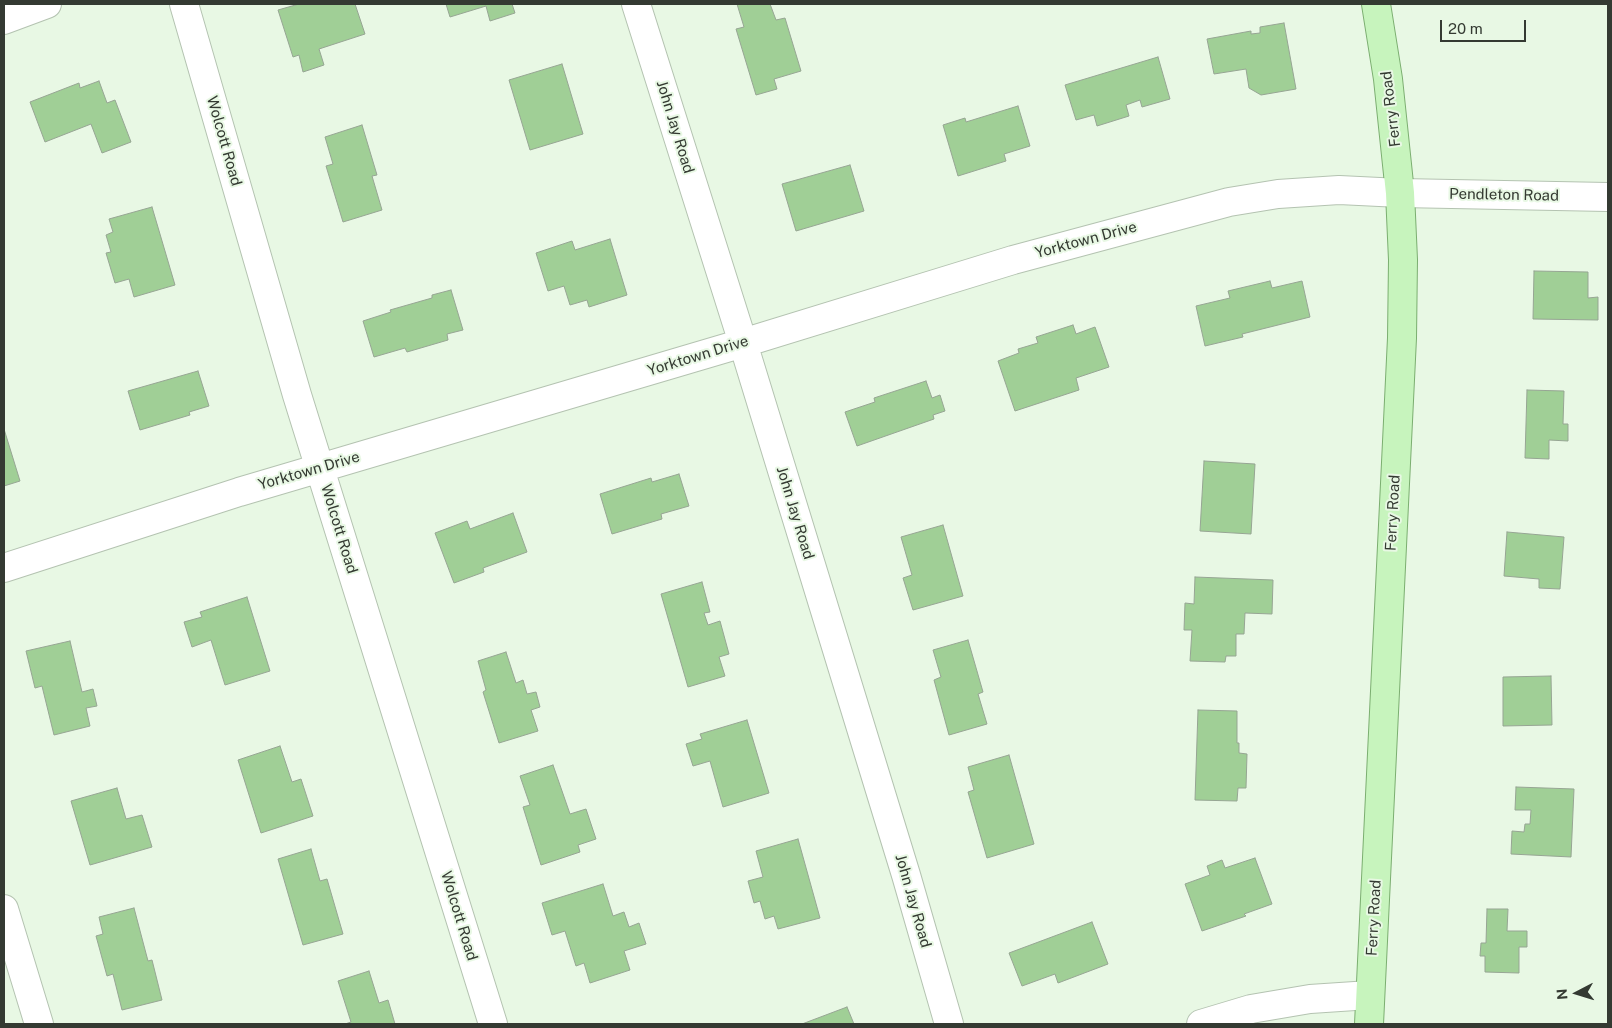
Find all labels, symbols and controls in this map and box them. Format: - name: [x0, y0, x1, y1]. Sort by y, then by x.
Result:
- scale bar: [1442, 10, 1528, 42]
- text: 20 m: [1448, 20, 1483, 37]
- street label: Ferry Road: [1377, 70, 1405, 148]
- street label: John Jay Road: [652, 78, 698, 176]
- street label: Wolcott Road: [203, 94, 245, 188]
- street label: Pendleton Road: [1449, 185, 1559, 205]
- street label: Yorktown Drive: [1033, 218, 1139, 262]
- street label: Yorktown Drive: [645, 332, 751, 380]
- street label: Yorktown Drive: [256, 448, 362, 494]
- street label: John Jay Road: [772, 464, 818, 562]
- street label: Ferry Road: [1382, 474, 1404, 552]
- street label: Wolcott Road: [317, 482, 361, 576]
- street label: John Jay Road: [891, 852, 935, 950]
- street label: Wolcott Road: [437, 869, 481, 963]
- street label: Ferry Road: [1363, 879, 1385, 957]
- north arrow: [1552, 968, 1602, 1018]
- text: N: [1554, 988, 1571, 1000]

